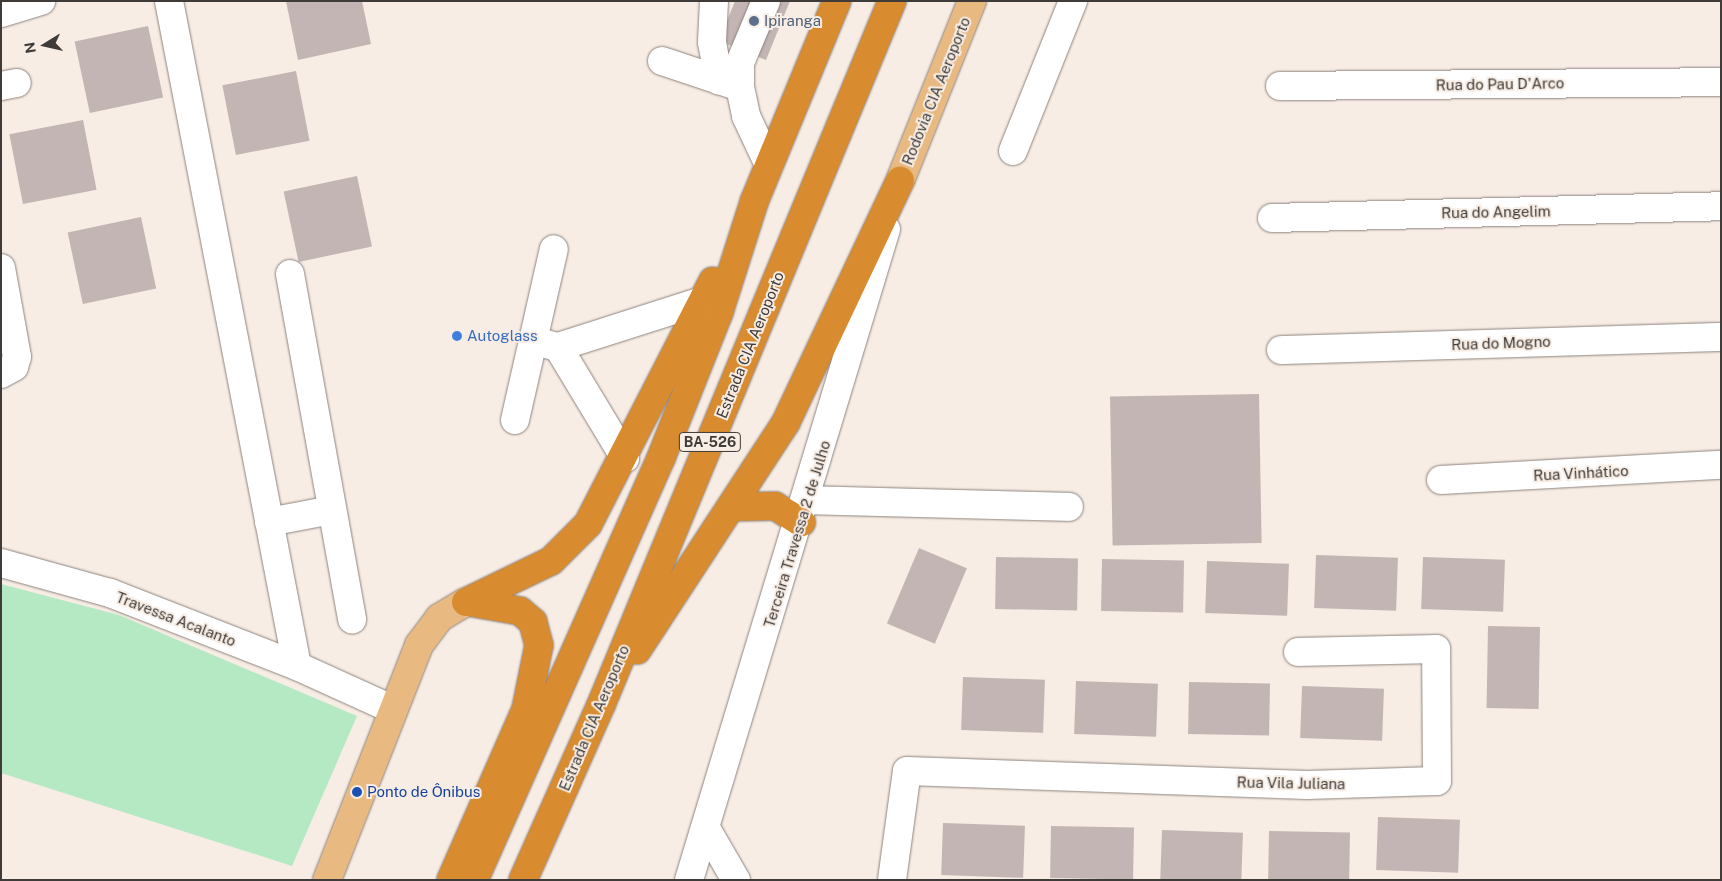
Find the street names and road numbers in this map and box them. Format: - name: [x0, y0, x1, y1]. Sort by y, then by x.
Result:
- street label: Rodovia CIA Aeroporto: [898, 14, 974, 168]
- street label: Rua do Pau D'Arco: [1435, 74, 1565, 94]
- street label: Rua do Angelim: [1441, 202, 1551, 222]
- street label: Estrada CIA Aeroporto: [712, 269, 788, 421]
- street label: Rua do Mogno: [1451, 332, 1551, 354]
- road number: BA-526: [679, 431, 741, 454]
- street label: Terceira Travessa 2 de Julho: [760, 438, 834, 630]
- street label: Rua Vinhático: [1533, 462, 1629, 484]
- street label: Travessa Acalanto: [113, 588, 239, 650]
- street label: Estrada CIA Aeroporto: [555, 642, 633, 794]
- street label: Rua Vila Juliana: [1236, 773, 1346, 793]

